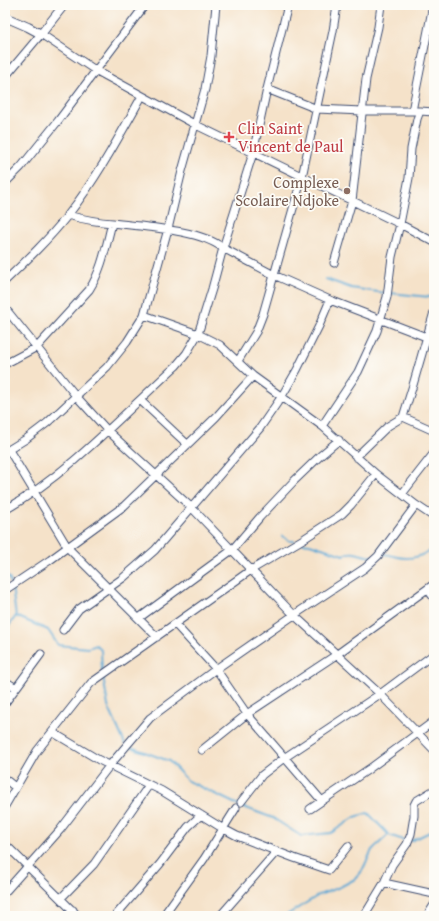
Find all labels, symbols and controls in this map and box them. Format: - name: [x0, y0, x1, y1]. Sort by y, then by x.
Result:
- place label: Clin Saint Vincent de Paul: [238, 116, 344, 158]
- marker: Clin Saint Vincent de Paul: [223, 131, 235, 143]
- place label: Complexe Scolaire Ndjoke: [235, 170, 339, 212]
- marker: Complexe Scolaire Ndjoke: [342, 186, 352, 196]

